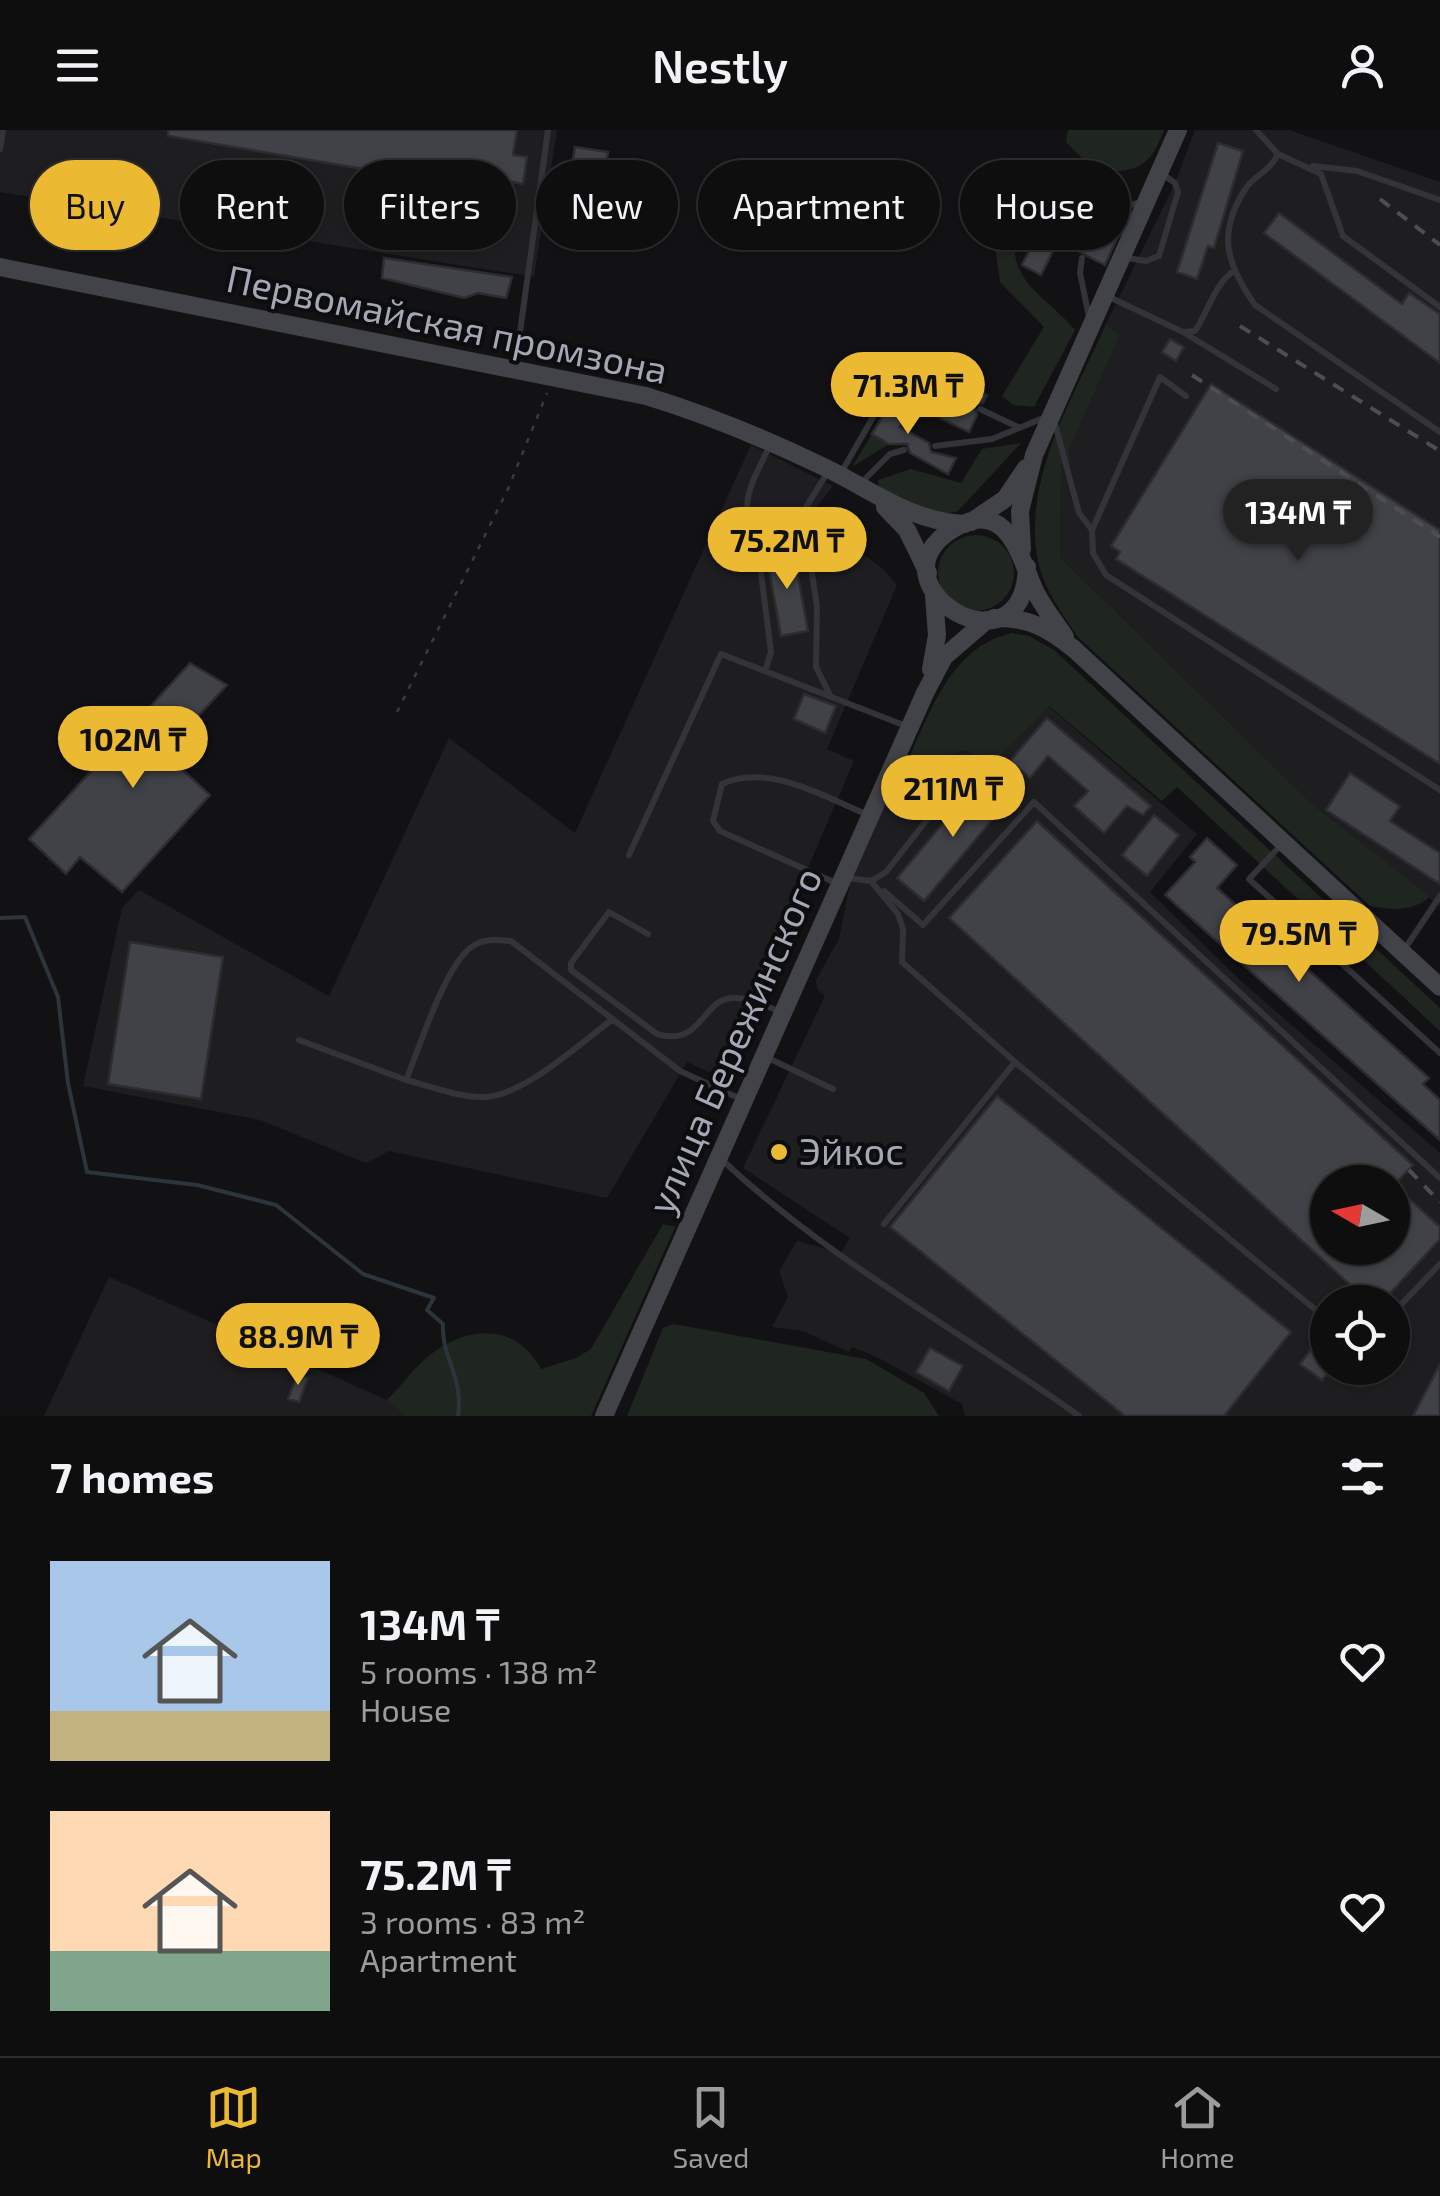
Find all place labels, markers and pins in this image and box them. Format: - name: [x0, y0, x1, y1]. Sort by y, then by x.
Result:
- pin: 71.3M ₸: [816, 352, 1000, 437]
- pin: 134M ₸: [1217, 479, 1379, 564]
- pin: 75.2M ₸: [695, 507, 879, 592]
- pin: 102M ₸: [52, 706, 214, 791]
- pin: 211M ₸: [872, 755, 1034, 840]
- pin: 79.5M ₸: [1207, 900, 1391, 985]
- place label: Эйкос: [799, 1127, 904, 1173]
- marker: Эйкос: [768, 1141, 790, 1163]
- pin: 88.9M ₸: [206, 1303, 390, 1388]

